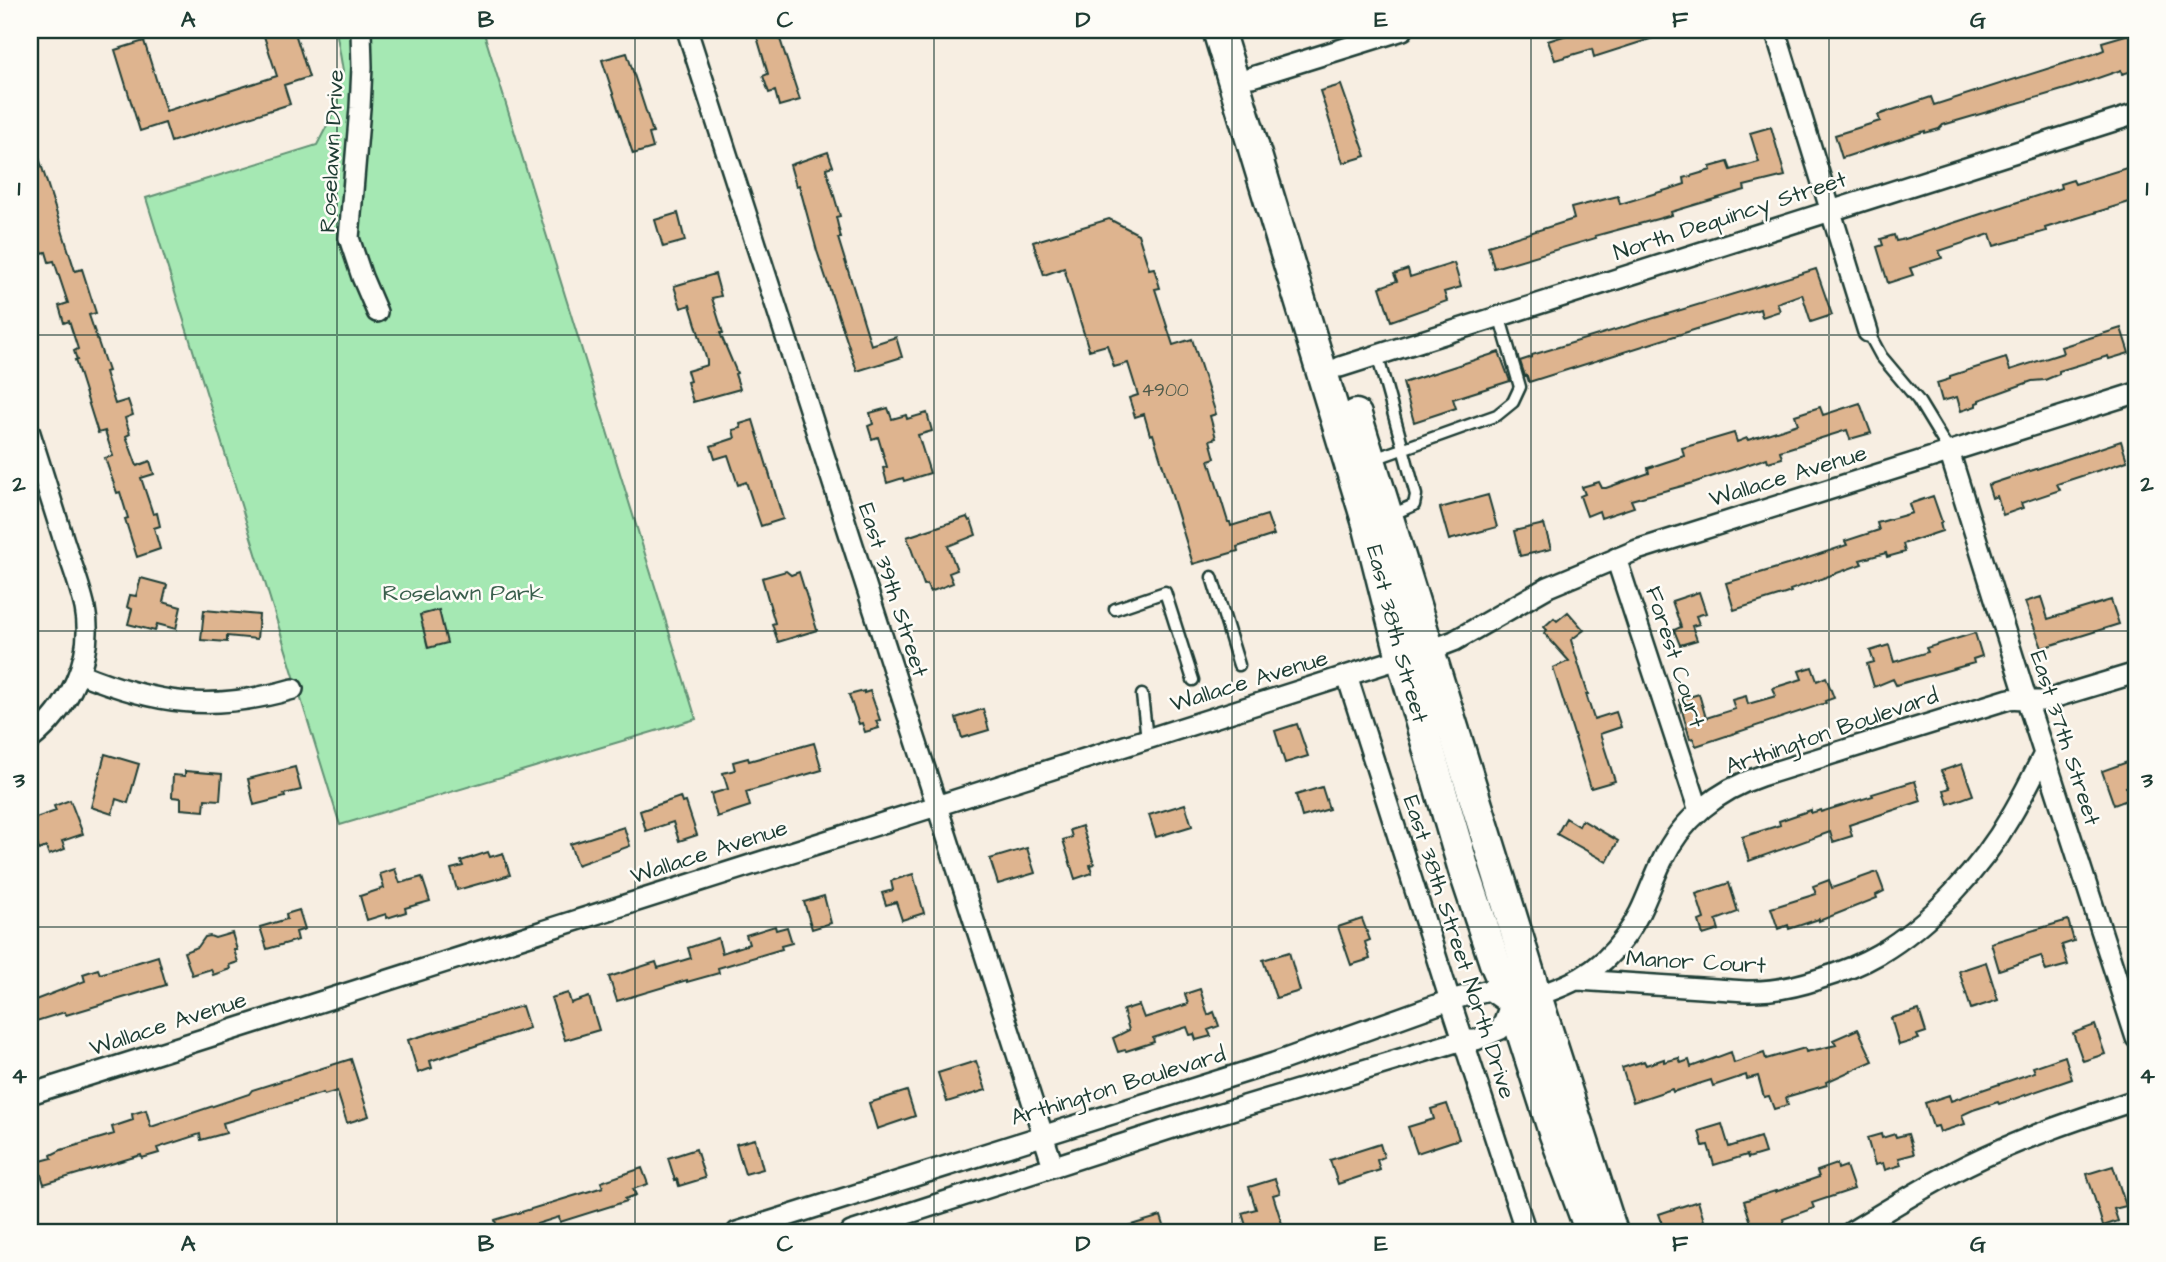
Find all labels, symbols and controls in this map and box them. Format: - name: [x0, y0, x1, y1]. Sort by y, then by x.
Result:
- text: A: [181, 4, 196, 36]
- text: B: [478, 4, 495, 36]
- text: C: [777, 4, 794, 36]
- text: D: [1076, 4, 1091, 36]
- text: E: [1374, 4, 1388, 36]
- text: F: [1672, 4, 1689, 36]
- text: G: [1970, 4, 1986, 36]
- street label: Roselawn Drive: [312, 69, 352, 233]
- street label: North Dequincy Street: [1609, 163, 1852, 270]
- text: 1: [18, 172, 21, 204]
- text: 1: [2146, 172, 2149, 204]
- house number: 4900: [1141, 377, 1189, 404]
- street label: Wallace Avenue: [1705, 437, 1871, 515]
- text: 2: [11, 468, 26, 500]
- text: 2: [2139, 468, 2154, 500]
- street label: East 39th Street: [850, 499, 936, 682]
- street label: East 38th Street: [1358, 542, 1436, 727]
- park label: Roselawn Park: [382, 577, 544, 609]
- street label: Forest Court: [1637, 582, 1713, 732]
- street label: Wallace Avenue: [1166, 642, 1332, 720]
- street label: East 37th Street: [2022, 646, 2109, 830]
- street label: Arthington Boulevard: [1721, 679, 1943, 783]
- text: 3: [12, 764, 25, 796]
- text: 3: [2140, 764, 2153, 796]
- street label: East 38th Street North Drive: [1395, 791, 1523, 1103]
- street label: Wallace Avenue: [626, 812, 792, 892]
- street label: Manor Court: [1625, 942, 1767, 982]
- street label: Wallace Avenue: [85, 984, 251, 1064]
- street label: Arthington Boulevard: [1007, 1038, 1230, 1135]
- text: 4: [11, 1060, 27, 1092]
- text: 4: [2139, 1060, 2155, 1092]
- text: A: [181, 1228, 196, 1260]
- text: B: [478, 1228, 495, 1260]
- text: C: [777, 1228, 794, 1260]
- text: D: [1076, 1228, 1091, 1260]
- text: E: [1374, 1228, 1388, 1260]
- text: F: [1672, 1228, 1689, 1260]
- text: G: [1970, 1228, 1986, 1260]

